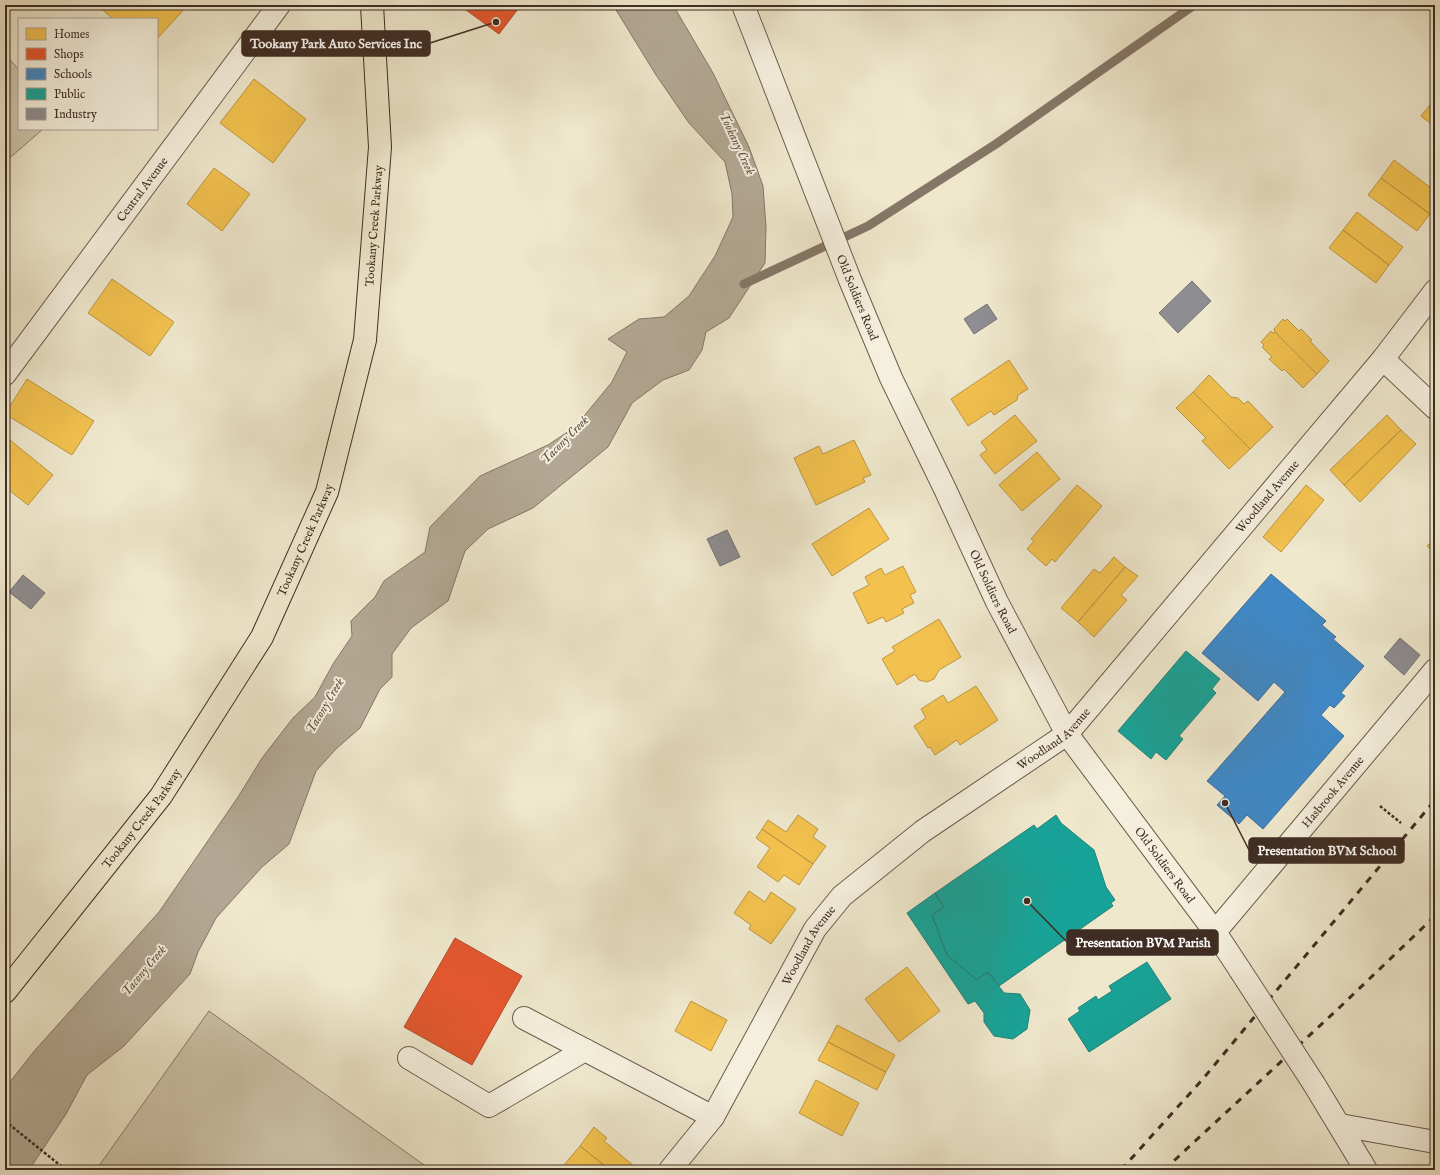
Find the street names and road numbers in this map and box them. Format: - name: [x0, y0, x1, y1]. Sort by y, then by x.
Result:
- street label: Central Avenue: [114, 154, 172, 225]
- street label: Tookany Creek Parkway: [362, 164, 387, 287]
- street label: Old Soldiers Road: [833, 252, 882, 343]
- street label: Woodland Avenue: [1233, 457, 1303, 536]
- street label: Tookany Creek Parkway: [274, 482, 337, 599]
- street label: Old Soldiers Road: [966, 547, 1020, 637]
- street label: Woodland Avenue: [1014, 705, 1094, 773]
- street label: Hasbrook Avenue: [1299, 753, 1368, 831]
- street label: Tookany Creek Parkway: [99, 766, 185, 872]
- street label: Old Soldiers Road: [1131, 824, 1198, 907]
- street label: Woodland Avenue: [779, 902, 839, 988]

